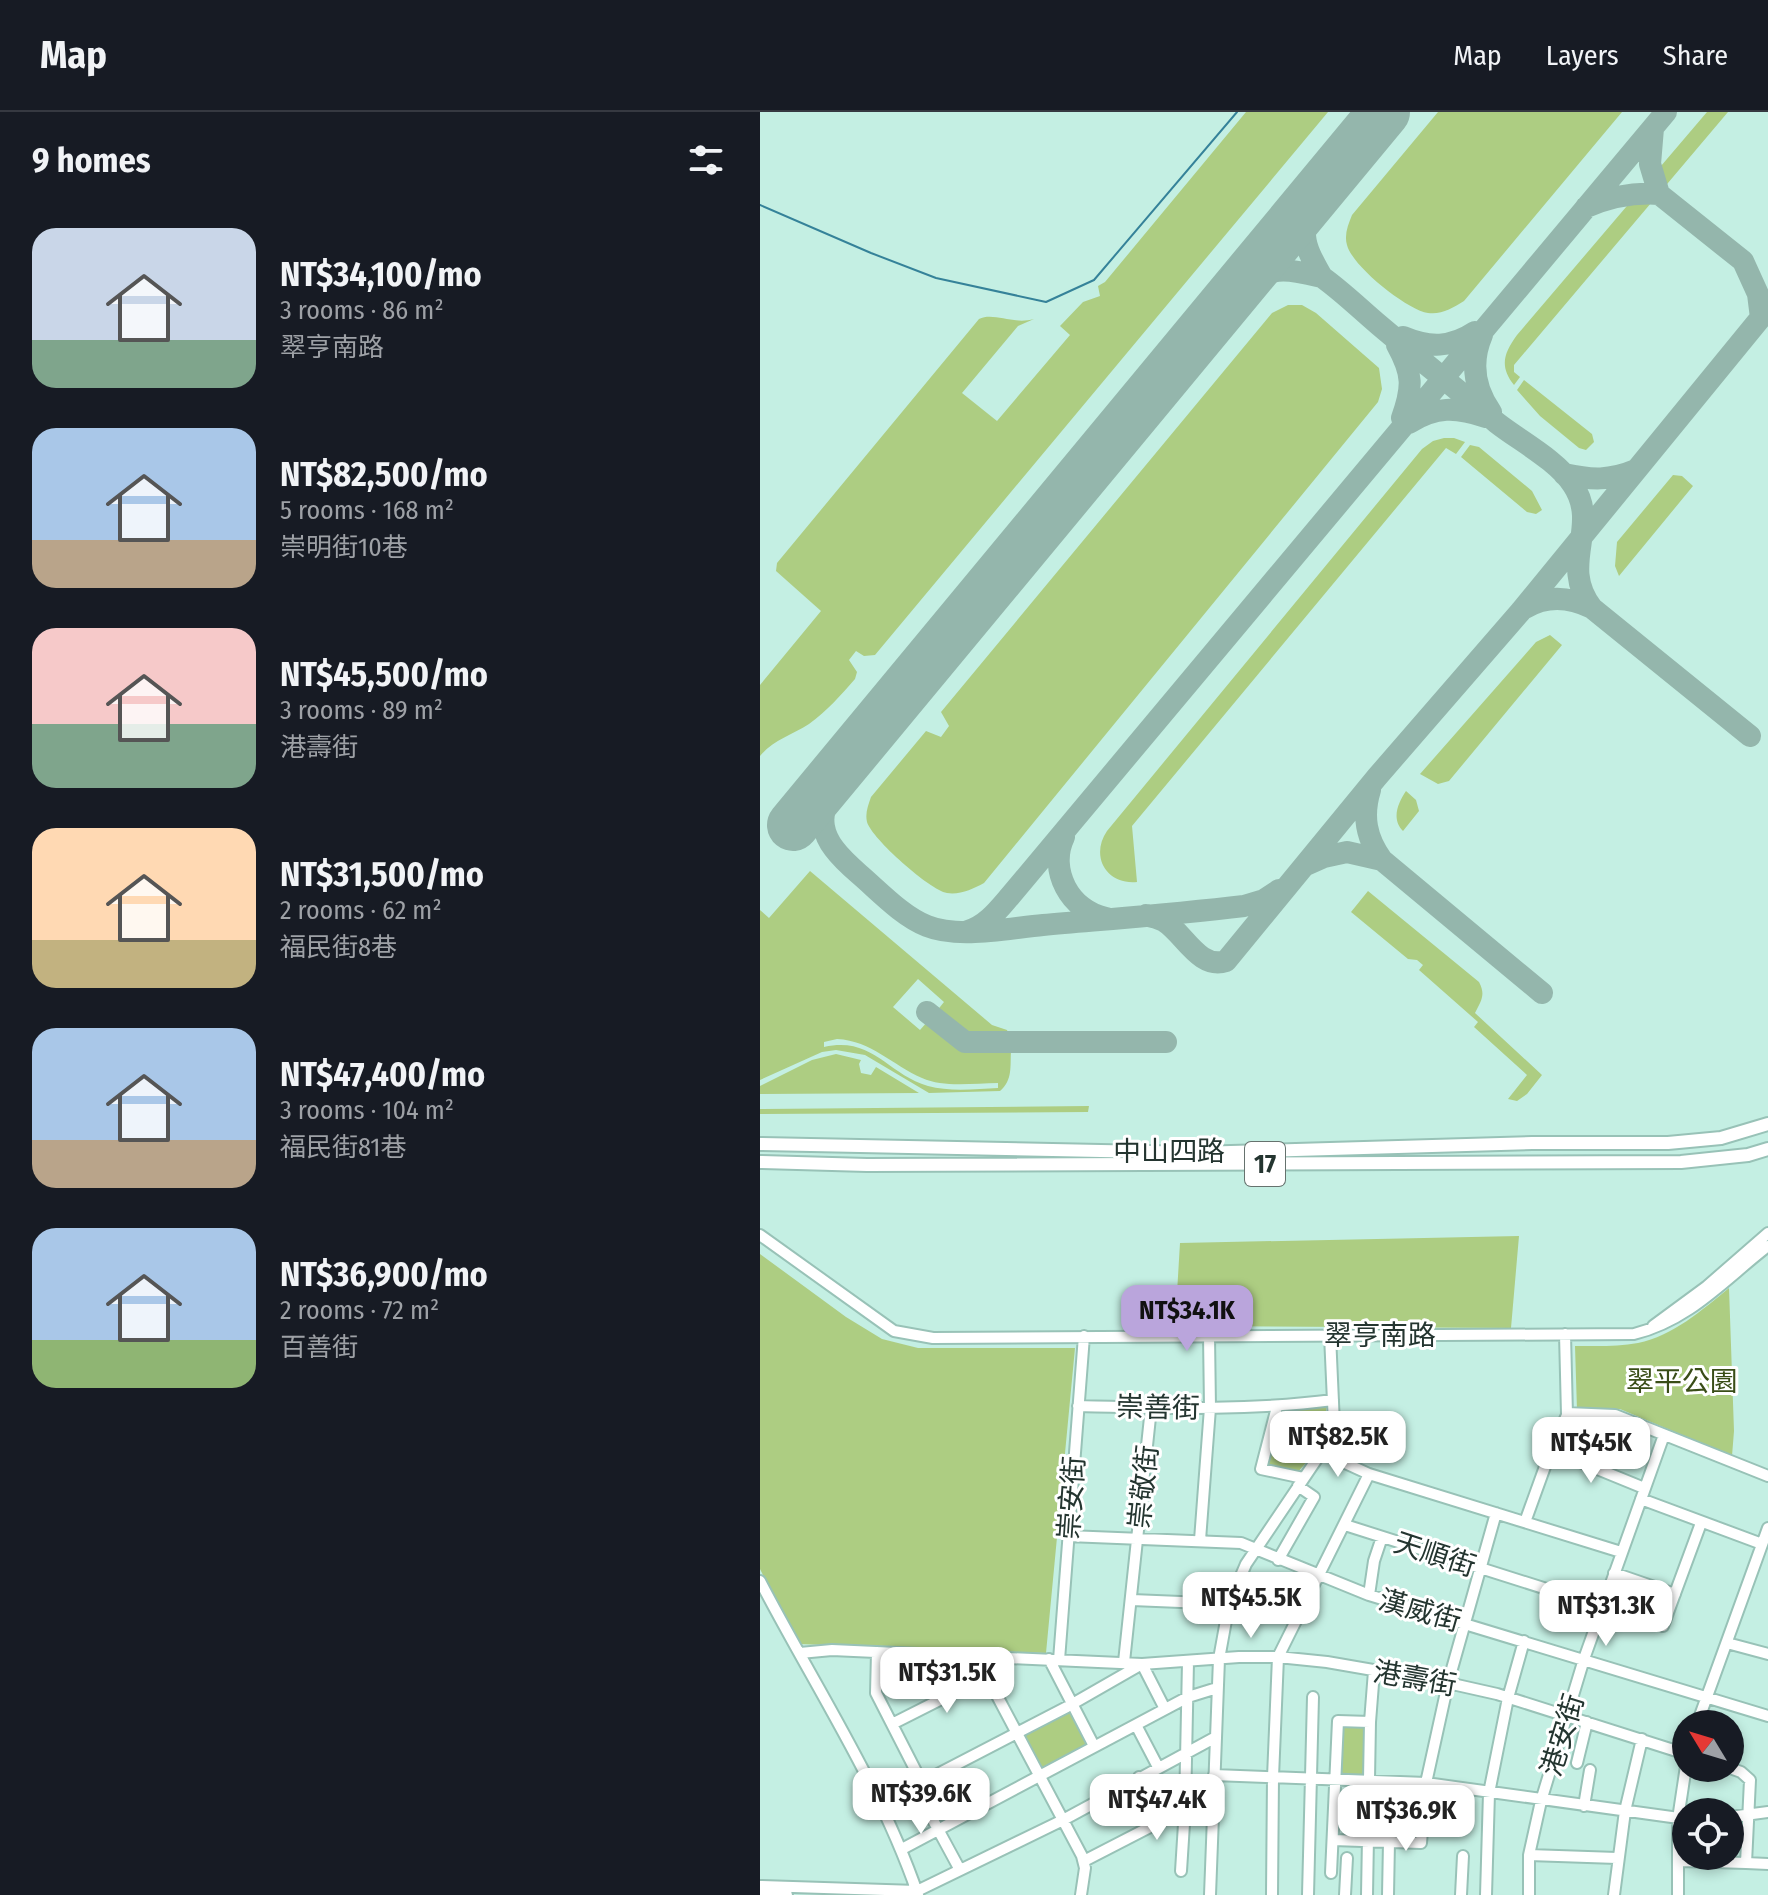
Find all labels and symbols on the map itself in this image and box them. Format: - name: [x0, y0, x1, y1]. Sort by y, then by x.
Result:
- street label: 中山四路: [1113, 1135, 1225, 1168]
- road number: 17: [1245, 1142, 1285, 1186]
- pin: NT$34.1K: [1104, 1285, 1270, 1353]
- street label: 翠亨南路: [1324, 1319, 1436, 1352]
- park label: 翠平公園: [1626, 1365, 1738, 1398]
- street label: 崇善街: [1116, 1390, 1200, 1425]
- pin: NT$82.5K: [1255, 1411, 1421, 1479]
- pin: NT$45K: [1526, 1417, 1656, 1485]
- street label: 崇敬街: [1123, 1444, 1164, 1531]
- street label: 崇安街: [1052, 1455, 1091, 1541]
- street label: 天順街: [1390, 1526, 1480, 1583]
- pin: NT$45.5K: [1168, 1572, 1334, 1640]
- pin: NT$31.3K: [1523, 1580, 1689, 1648]
- street label: 漢威街: [1375, 1583, 1465, 1638]
- pin: NT$31.5K: [864, 1647, 1030, 1715]
- street label: 港壽街: [1371, 1655, 1459, 1702]
- street label: 港安街: [1534, 1690, 1591, 1780]
- north arrow: [1672, 1710, 1744, 1782]
- pin: NT$39.6K: [838, 1768, 1004, 1836]
- pin: NT$47.4K: [1074, 1774, 1240, 1842]
- pin: NT$36.9K: [1323, 1785, 1489, 1853]

